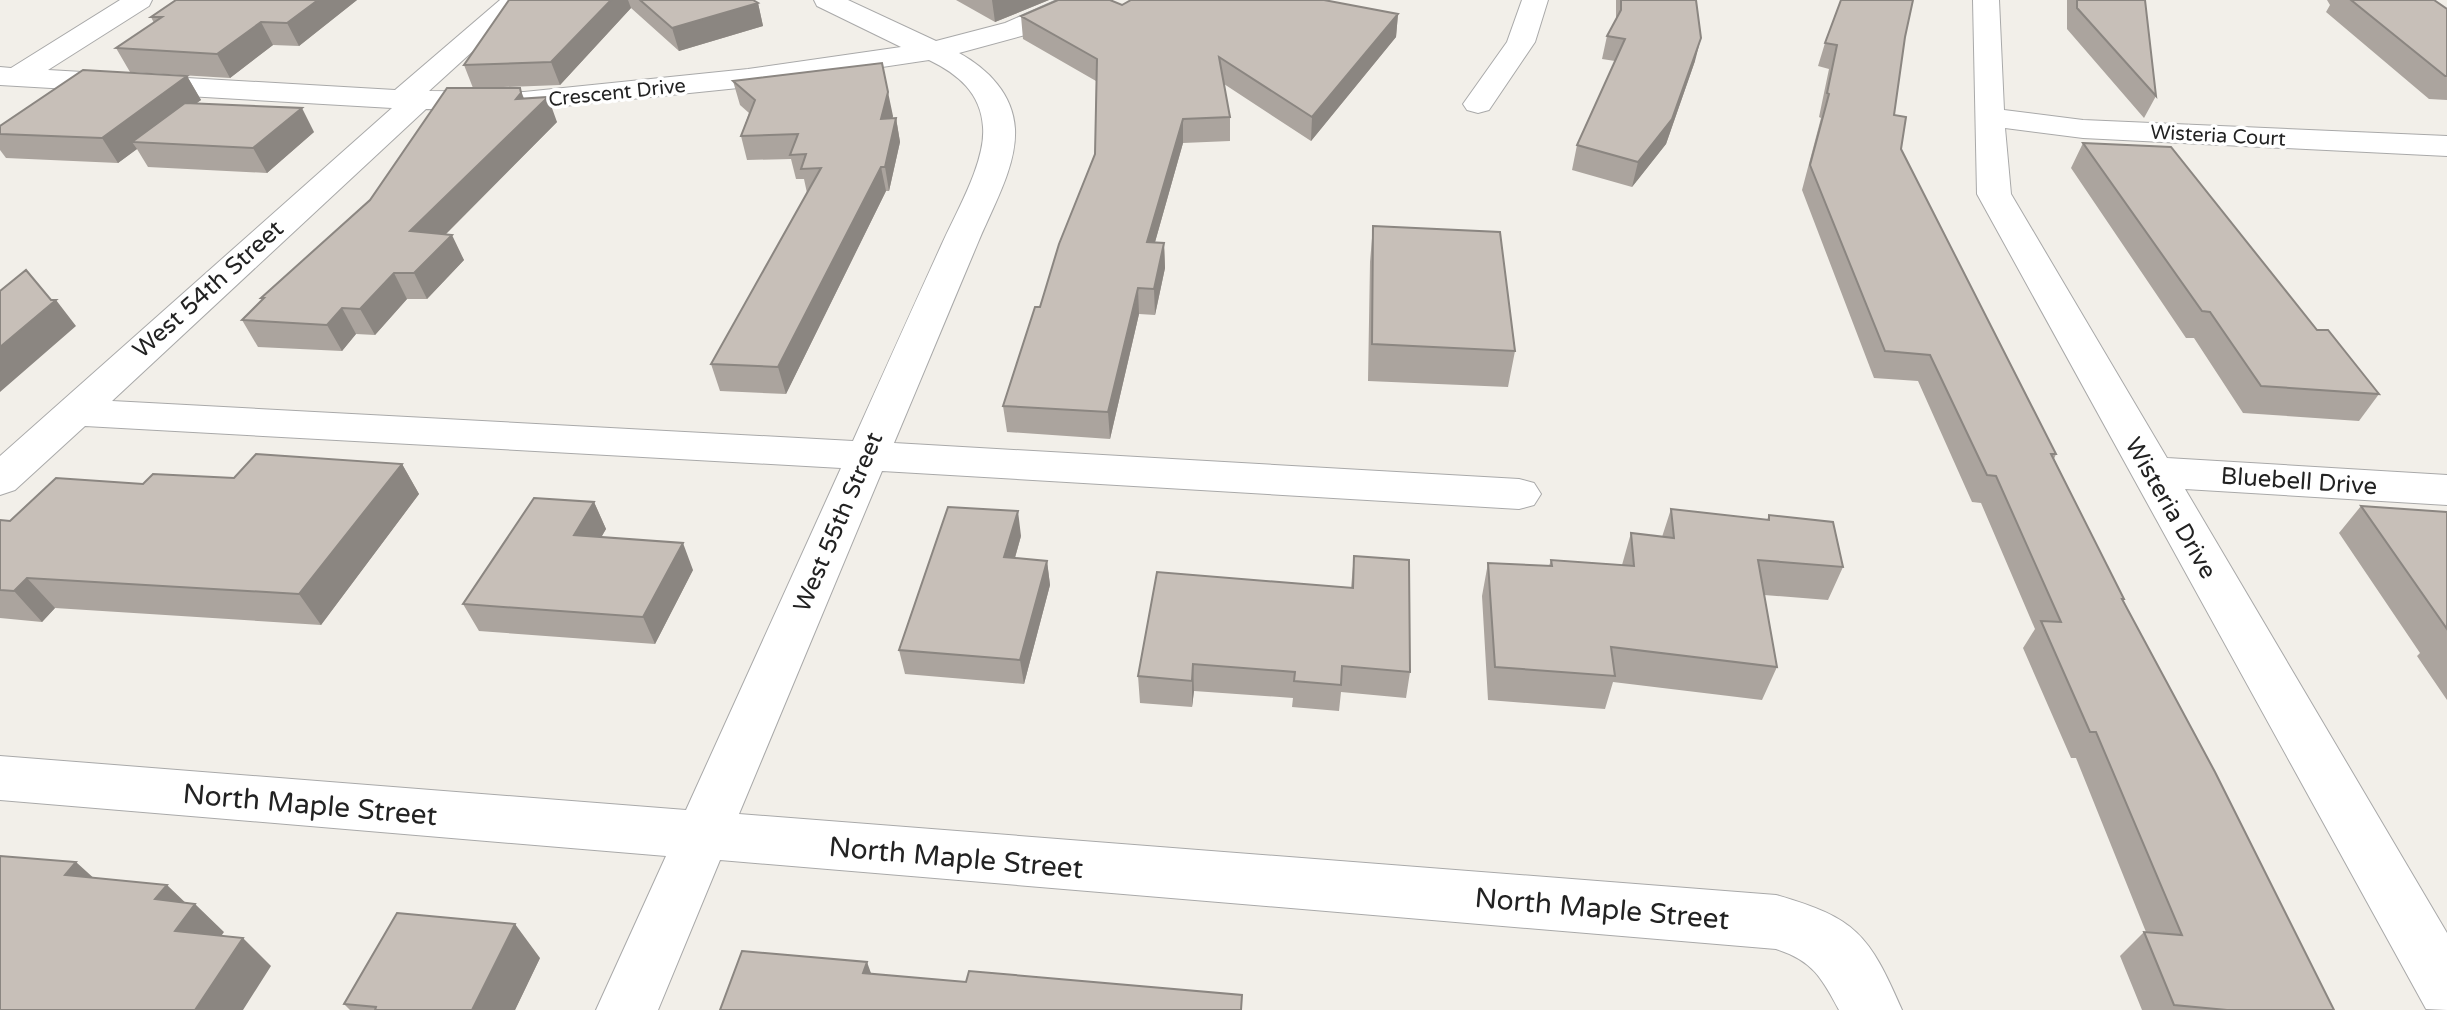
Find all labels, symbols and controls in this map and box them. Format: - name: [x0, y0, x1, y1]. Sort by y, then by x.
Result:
- street label: Crescent Drive: [547, 74, 687, 112]
- street label: Wisteria Court: [2150, 120, 2287, 152]
- street label: West 54th Street: [127, 214, 290, 365]
- street label: West 55th Street: [788, 428, 889, 616]
- street label: Wisteria Drive: [2119, 433, 2223, 584]
- street label: Bluebell Drive: [2220, 462, 2378, 501]
- street label: North Maple Street: [181, 777, 439, 833]
- street label: North Maple Street: [827, 830, 1085, 886]
- street label: North Maple Street: [1473, 881, 1731, 937]

